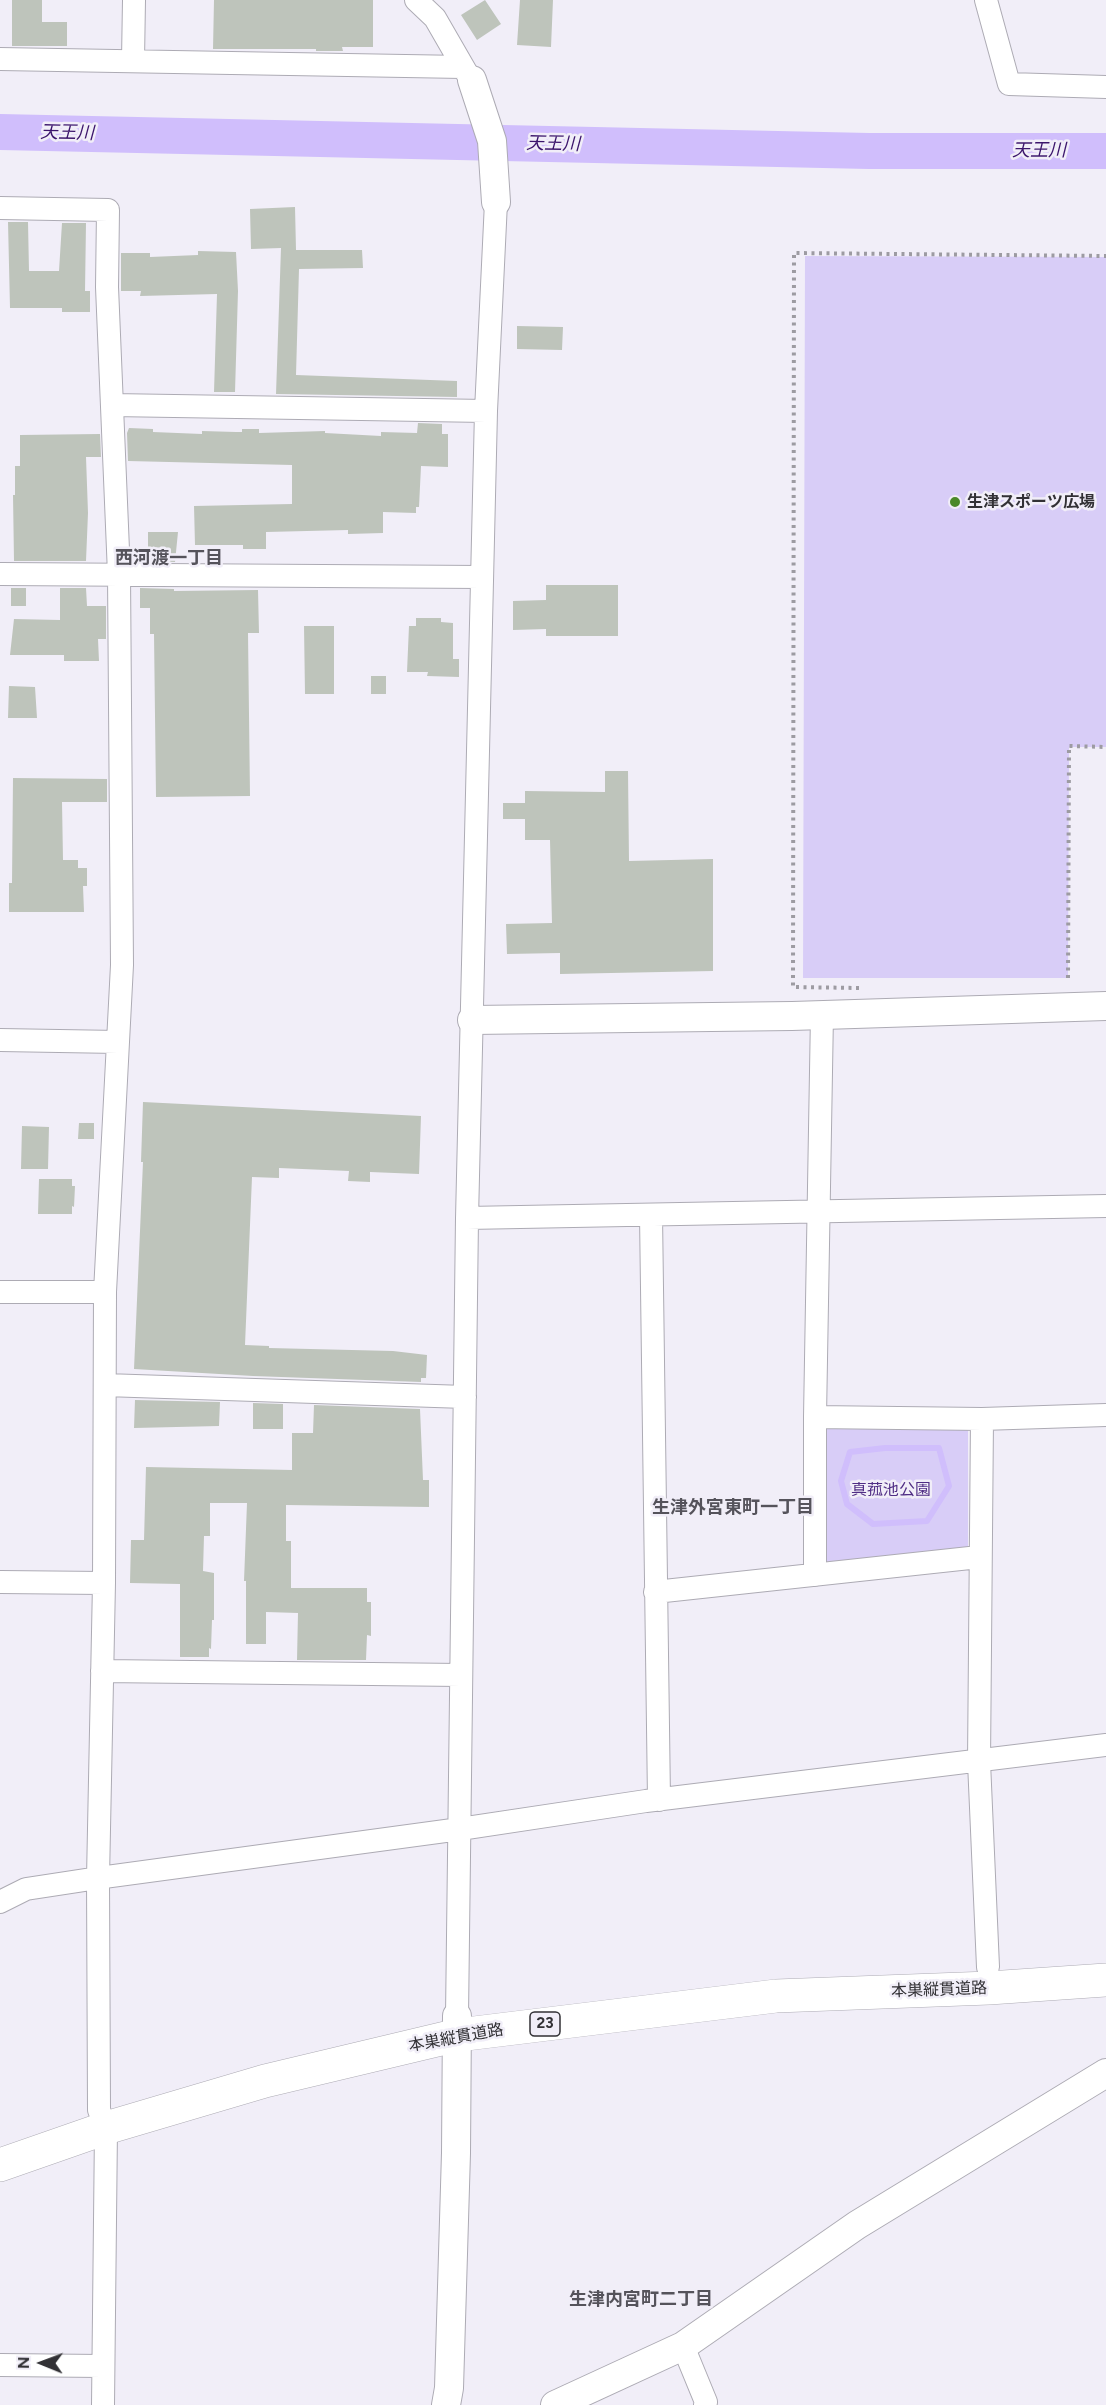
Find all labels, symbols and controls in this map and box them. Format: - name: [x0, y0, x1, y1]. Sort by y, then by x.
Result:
- water label: 天王川: [40, 122, 94, 144]
- water label: 天王川: [526, 133, 580, 155]
- water label: 天王川: [1012, 140, 1066, 162]
- place label: 生津スポーツ広場: [967, 492, 1095, 512]
- marker: 生津スポーツ広場: [948, 495, 962, 509]
- district label: 西河渡一丁目: [115, 548, 223, 570]
- park label: 真菰池公園: [851, 1480, 931, 1500]
- district label: 生津外宮東町一丁目: [652, 1497, 814, 1519]
- street label: 本巣縦貫道路: [891, 1979, 987, 2001]
- road number: 23: [530, 2012, 560, 2036]
- street label: 本巣縦貫道路: [407, 2020, 505, 2056]
- district label: 生津内宮町二丁目: [569, 2289, 713, 2311]
- north arrow: [12, 2333, 72, 2393]
- text: N: [14, 2356, 33, 2369]

